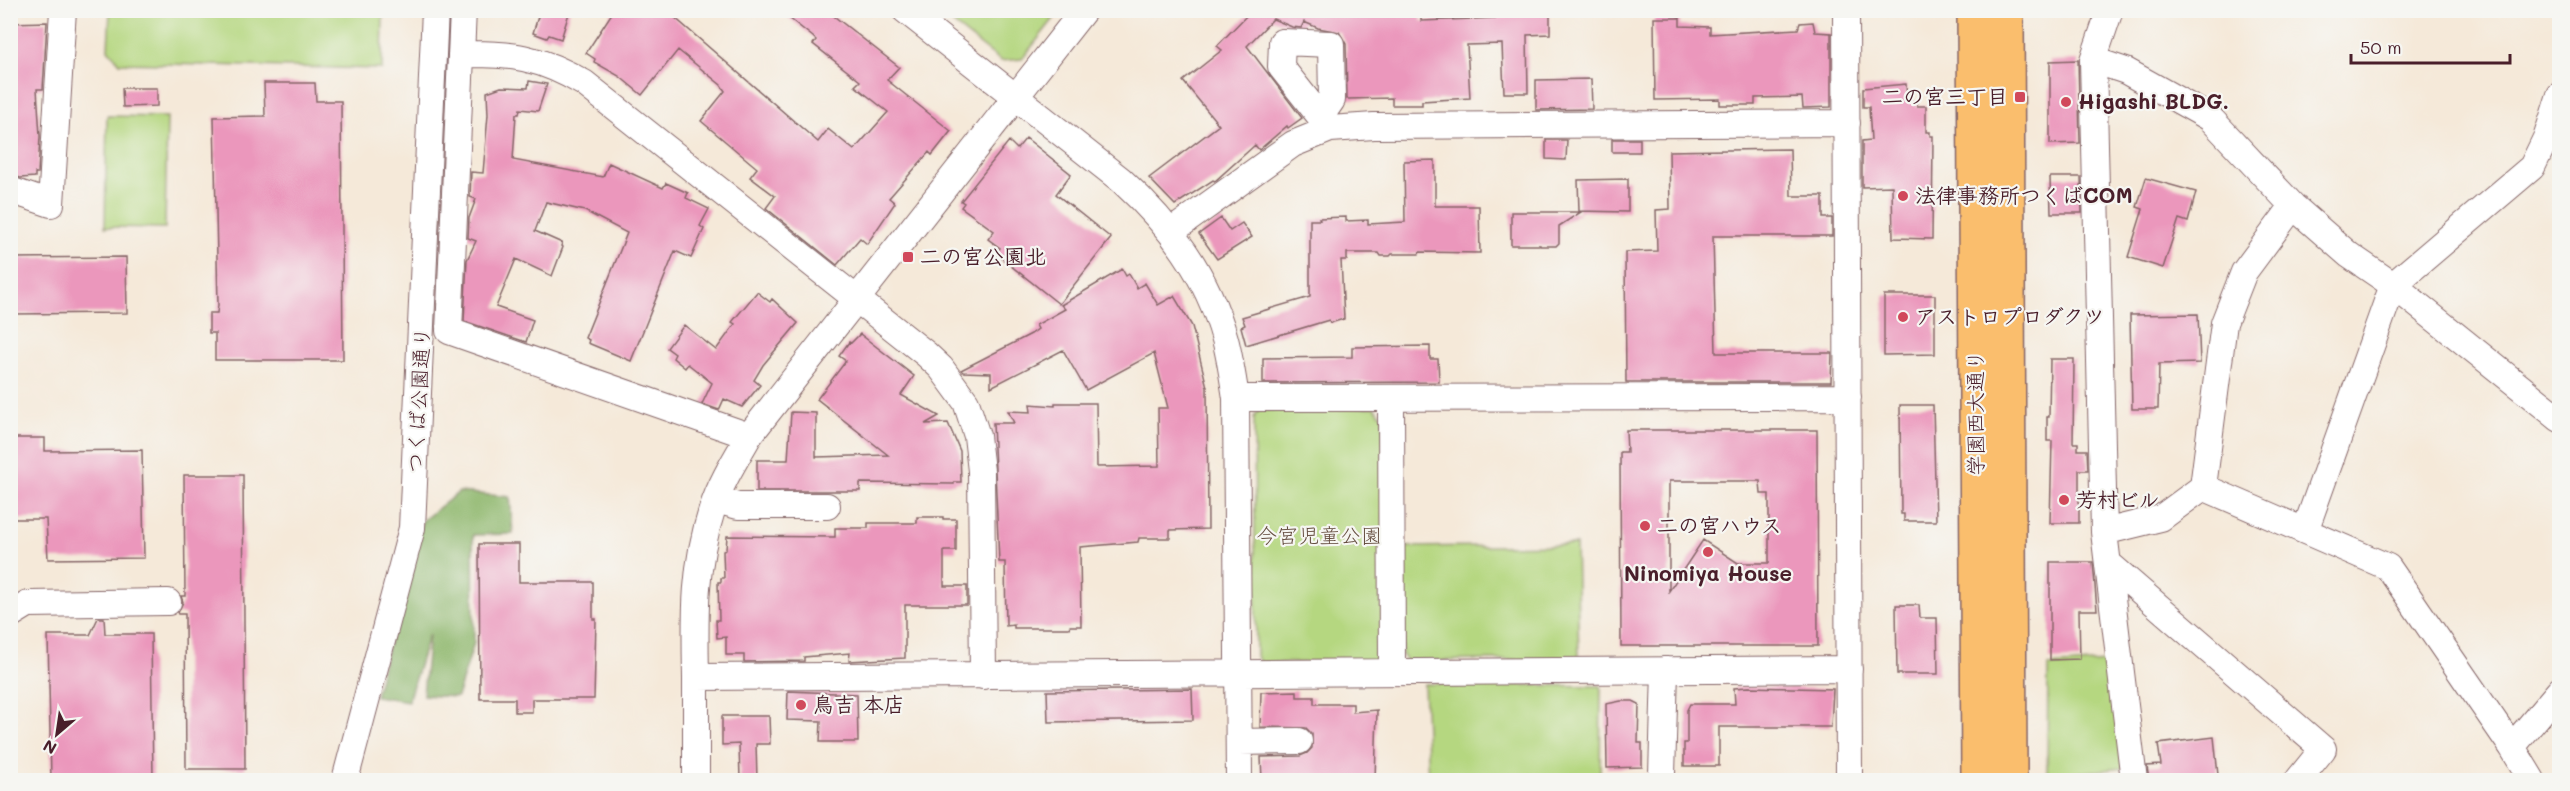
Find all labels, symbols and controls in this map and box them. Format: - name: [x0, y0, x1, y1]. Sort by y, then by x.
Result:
- scale bar: [2351, 27, 2510, 65]
- text: 50 m: [2360, 35, 2402, 59]
- place label: 二の宮三丁目: [1882, 82, 2008, 109]
- place label: Higashi BLDG.: [2078, 87, 2229, 114]
- marker: 二の宮三丁目: [2013, 90, 2027, 104]
- marker: Higashi BLDG.: [2059, 95, 2073, 109]
- place label: 法律事務所つくばCOM: [1915, 181, 2133, 208]
- marker: 法律事務所つくばCOM: [1896, 189, 1910, 203]
- place label: 二の宮公園北: [920, 242, 1046, 269]
- marker: 二の宮公園北: [901, 250, 915, 264]
- place label: アストロプロダクツ: [1915, 302, 2104, 329]
- marker: アストロプロダクツ: [1896, 310, 1910, 324]
- street label: つくば公園通り: [400, 326, 435, 474]
- street label: 学園西大通り: [1961, 350, 1988, 476]
- place label: 芳村ビル: [2076, 485, 2160, 512]
- marker: 芳村ビル: [2057, 493, 2071, 507]
- place label: 二の宮ハウス: [1657, 511, 1782, 538]
- marker: 二の宮ハウス: [1638, 519, 1652, 533]
- park label: 今宮児童公園: [1256, 521, 1382, 548]
- marker: Ninomiya House: [1701, 545, 1715, 559]
- place label: Ninomiya House: [1624, 559, 1792, 587]
- place label: 鳥吉 本店: [813, 690, 905, 717]
- marker: 鳥吉 本店: [794, 698, 808, 712]
- north arrow: [27, 704, 87, 764]
- text: N: [39, 735, 60, 760]

